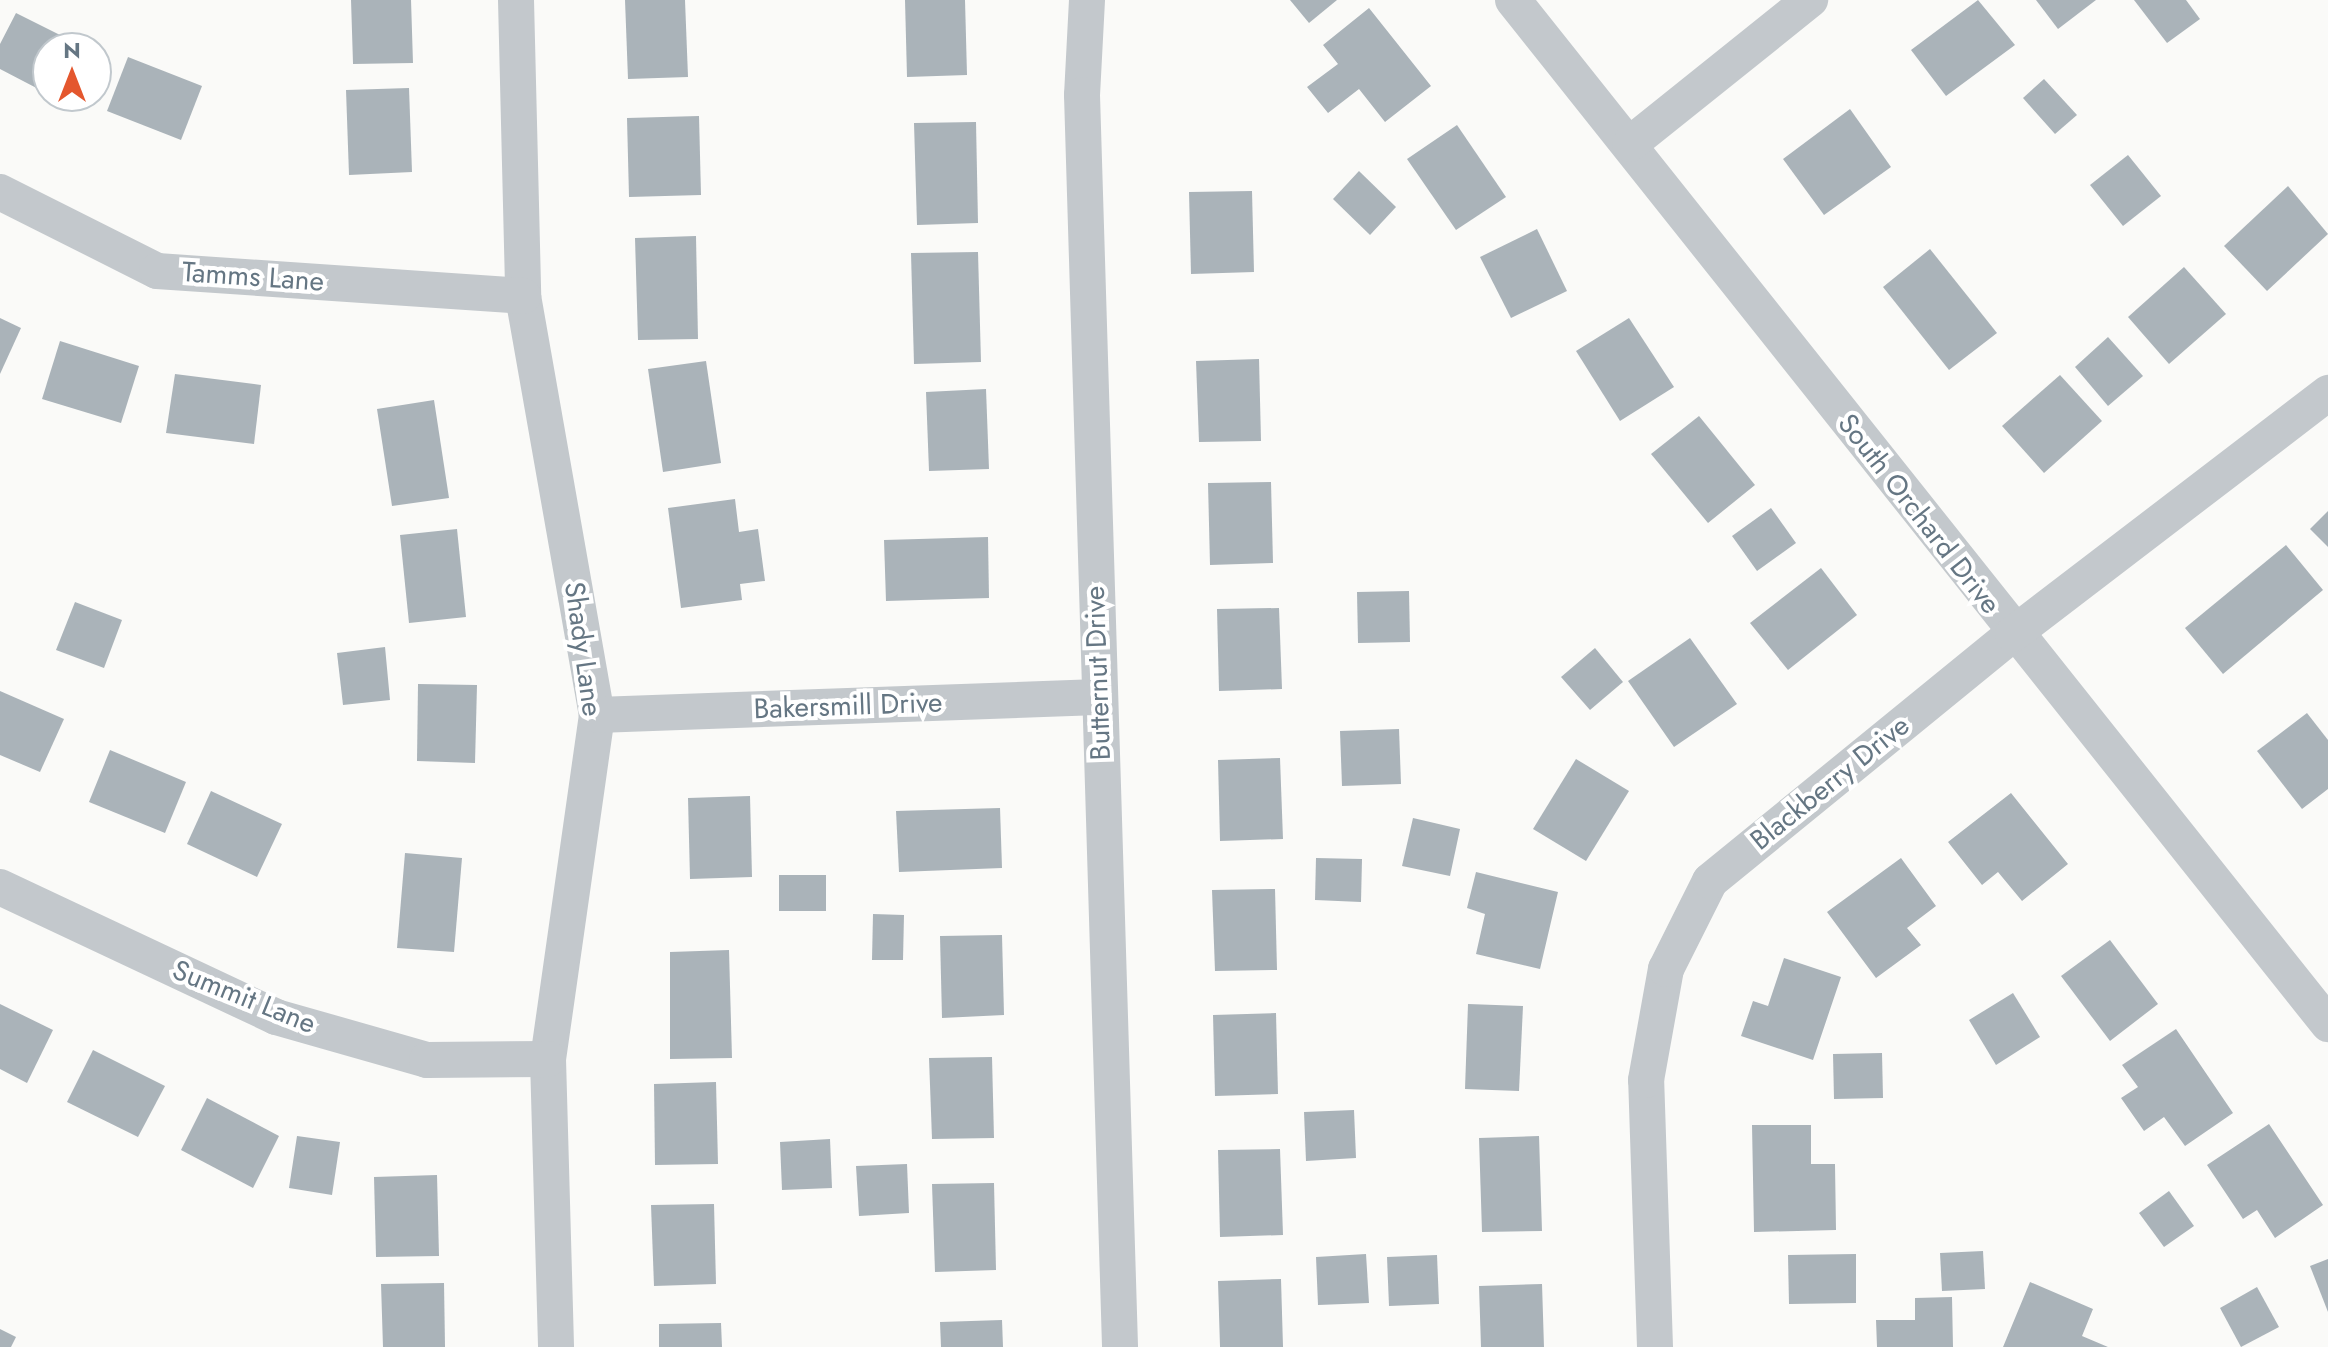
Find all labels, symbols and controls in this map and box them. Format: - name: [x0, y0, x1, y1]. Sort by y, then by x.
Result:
- north arrow: [32, 32, 112, 112]
- text: N: [63, 34, 81, 66]
- street label: Tamms Lane: [181, 255, 325, 299]
- street label: South Orchard Drive: [1831, 407, 2007, 621]
- street label: Shady Lane: [557, 580, 609, 718]
- street label: Butternut Drive: [1078, 585, 1118, 761]
- street label: Bakersmill Drive: [753, 686, 943, 726]
- street label: Blackberry Drive: [1744, 709, 1916, 857]
- street label: Summit Lane: [168, 953, 320, 1041]

